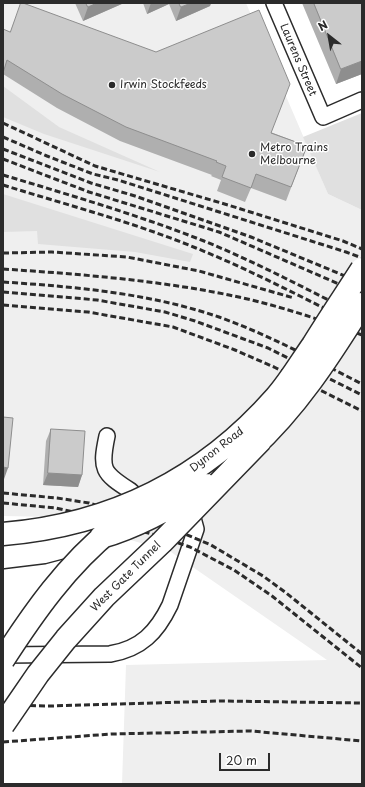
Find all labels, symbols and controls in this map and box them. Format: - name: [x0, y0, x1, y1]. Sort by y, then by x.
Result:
- north arrow: [309, 16, 349, 56]
- text: N: [314, 16, 331, 35]
- street label: Laurens Street: [277, 22, 319, 98]
- place label: Irwin Stockfeeds: [120, 78, 207, 92]
- marker: Irwin Stockfeeds: [107, 80, 117, 90]
- place label: Metro Trains Melbourne: [260, 141, 328, 167]
- marker: Metro Trains Melbourne: [247, 149, 257, 159]
- street label: Dynon Road: [187, 425, 247, 475]
- street label: West Gate Tunnel: [88, 539, 164, 615]
- scale bar: [221, 745, 272, 771]
- text: 20 m: [226, 751, 257, 769]

